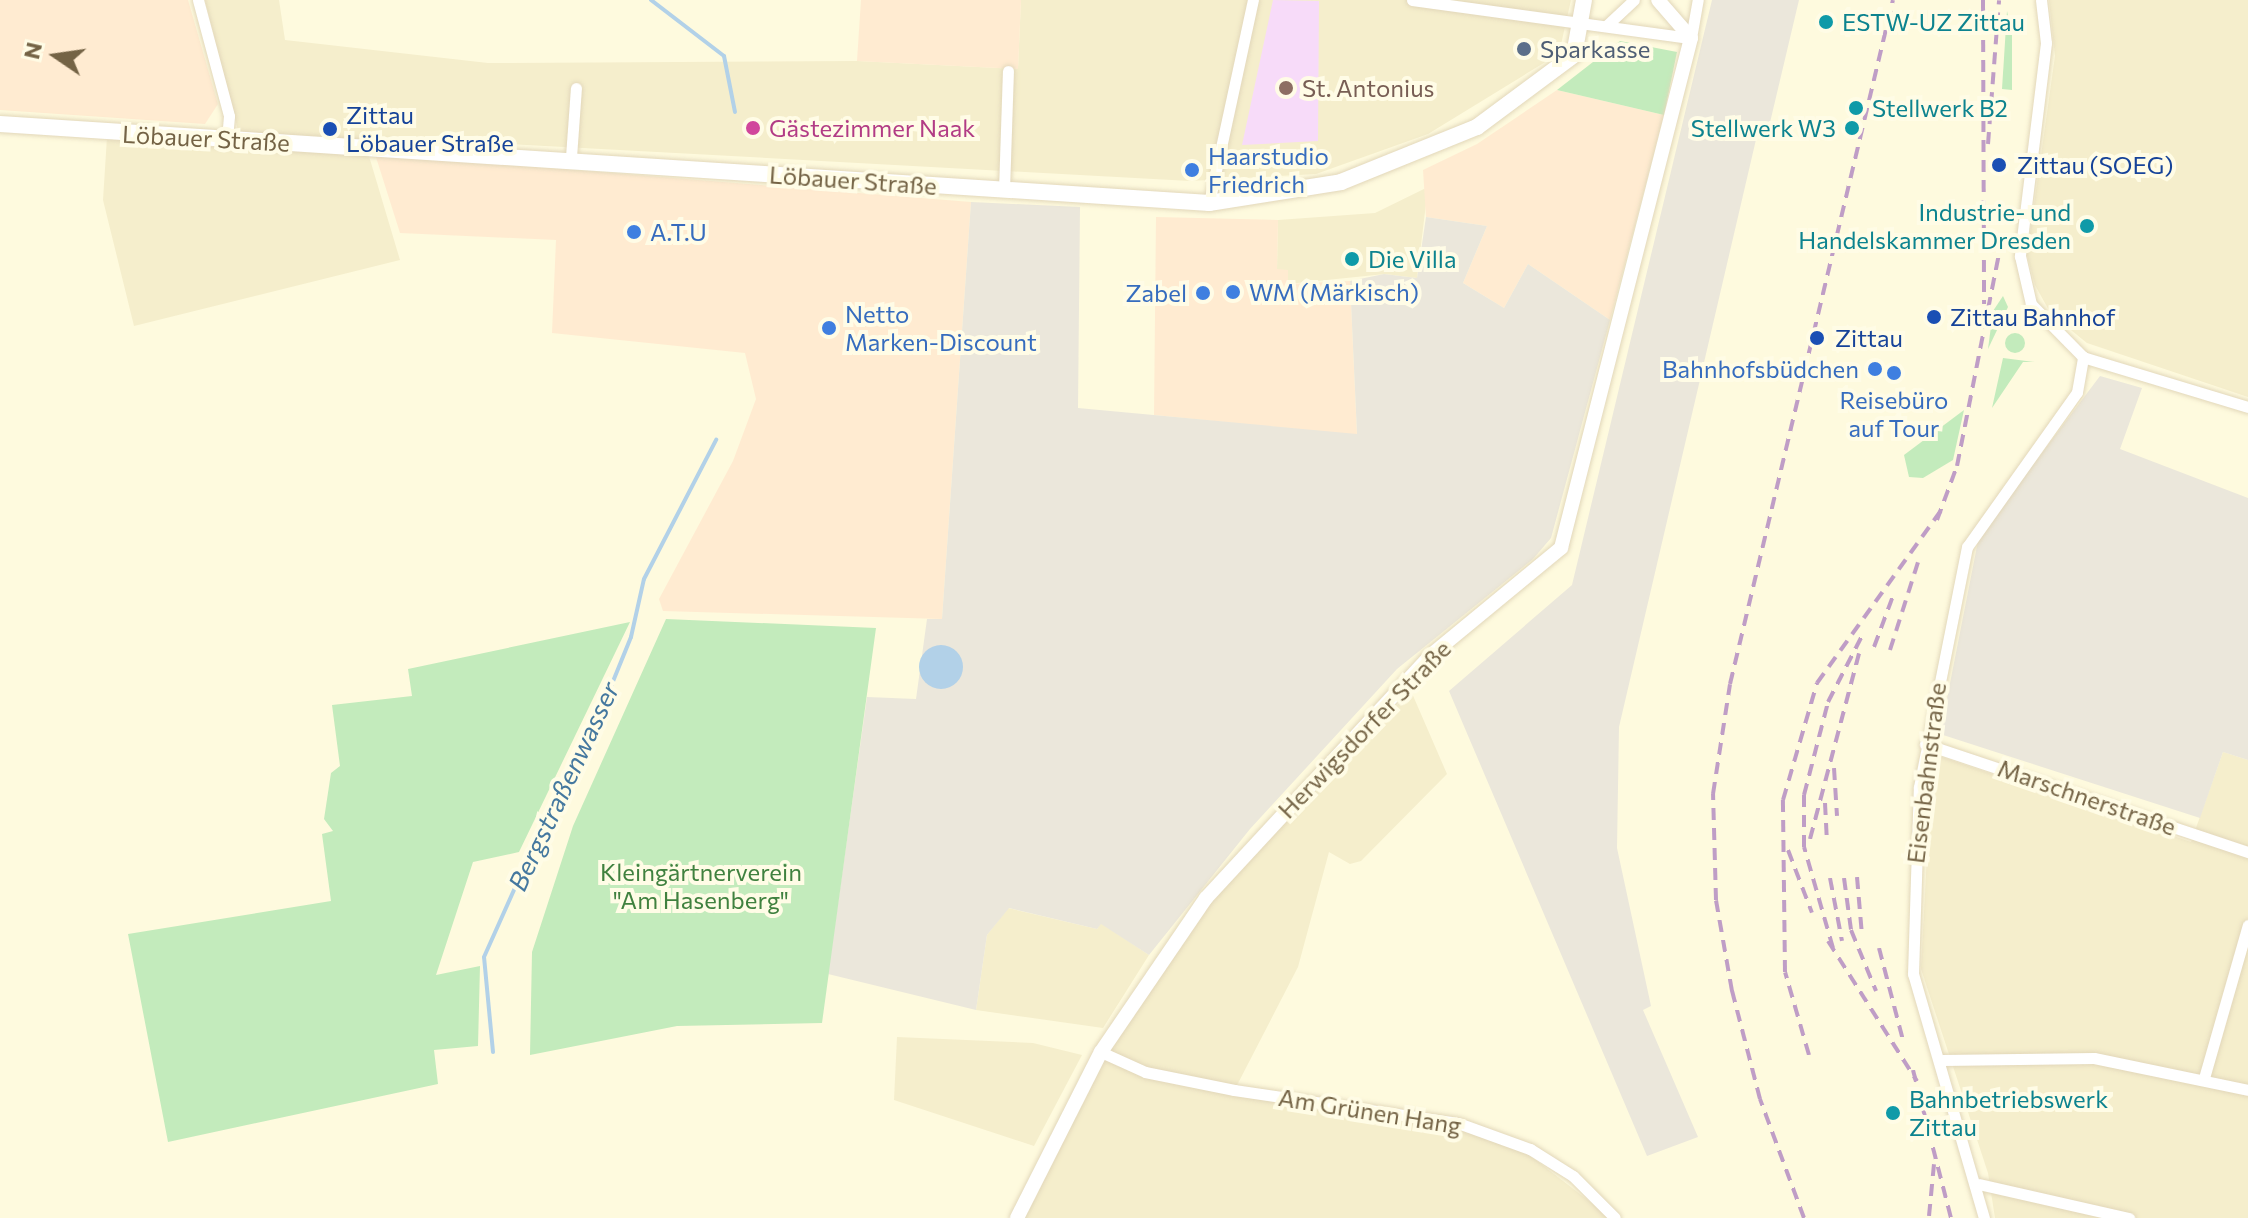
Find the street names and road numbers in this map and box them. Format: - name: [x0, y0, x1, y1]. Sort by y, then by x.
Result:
- street label: Löbauer Straße: [121, 119, 291, 157]
- street label: Löbauer Straße: [768, 160, 938, 200]
- street label: Herwigsdorfer Straße: [1272, 634, 1456, 824]
- street label: Eisenbahnstraße: [1901, 681, 1951, 865]
- street label: Marschnerstraße: [1994, 753, 2180, 841]
- street label: Am Grünen Hang: [1277, 1082, 1463, 1140]

